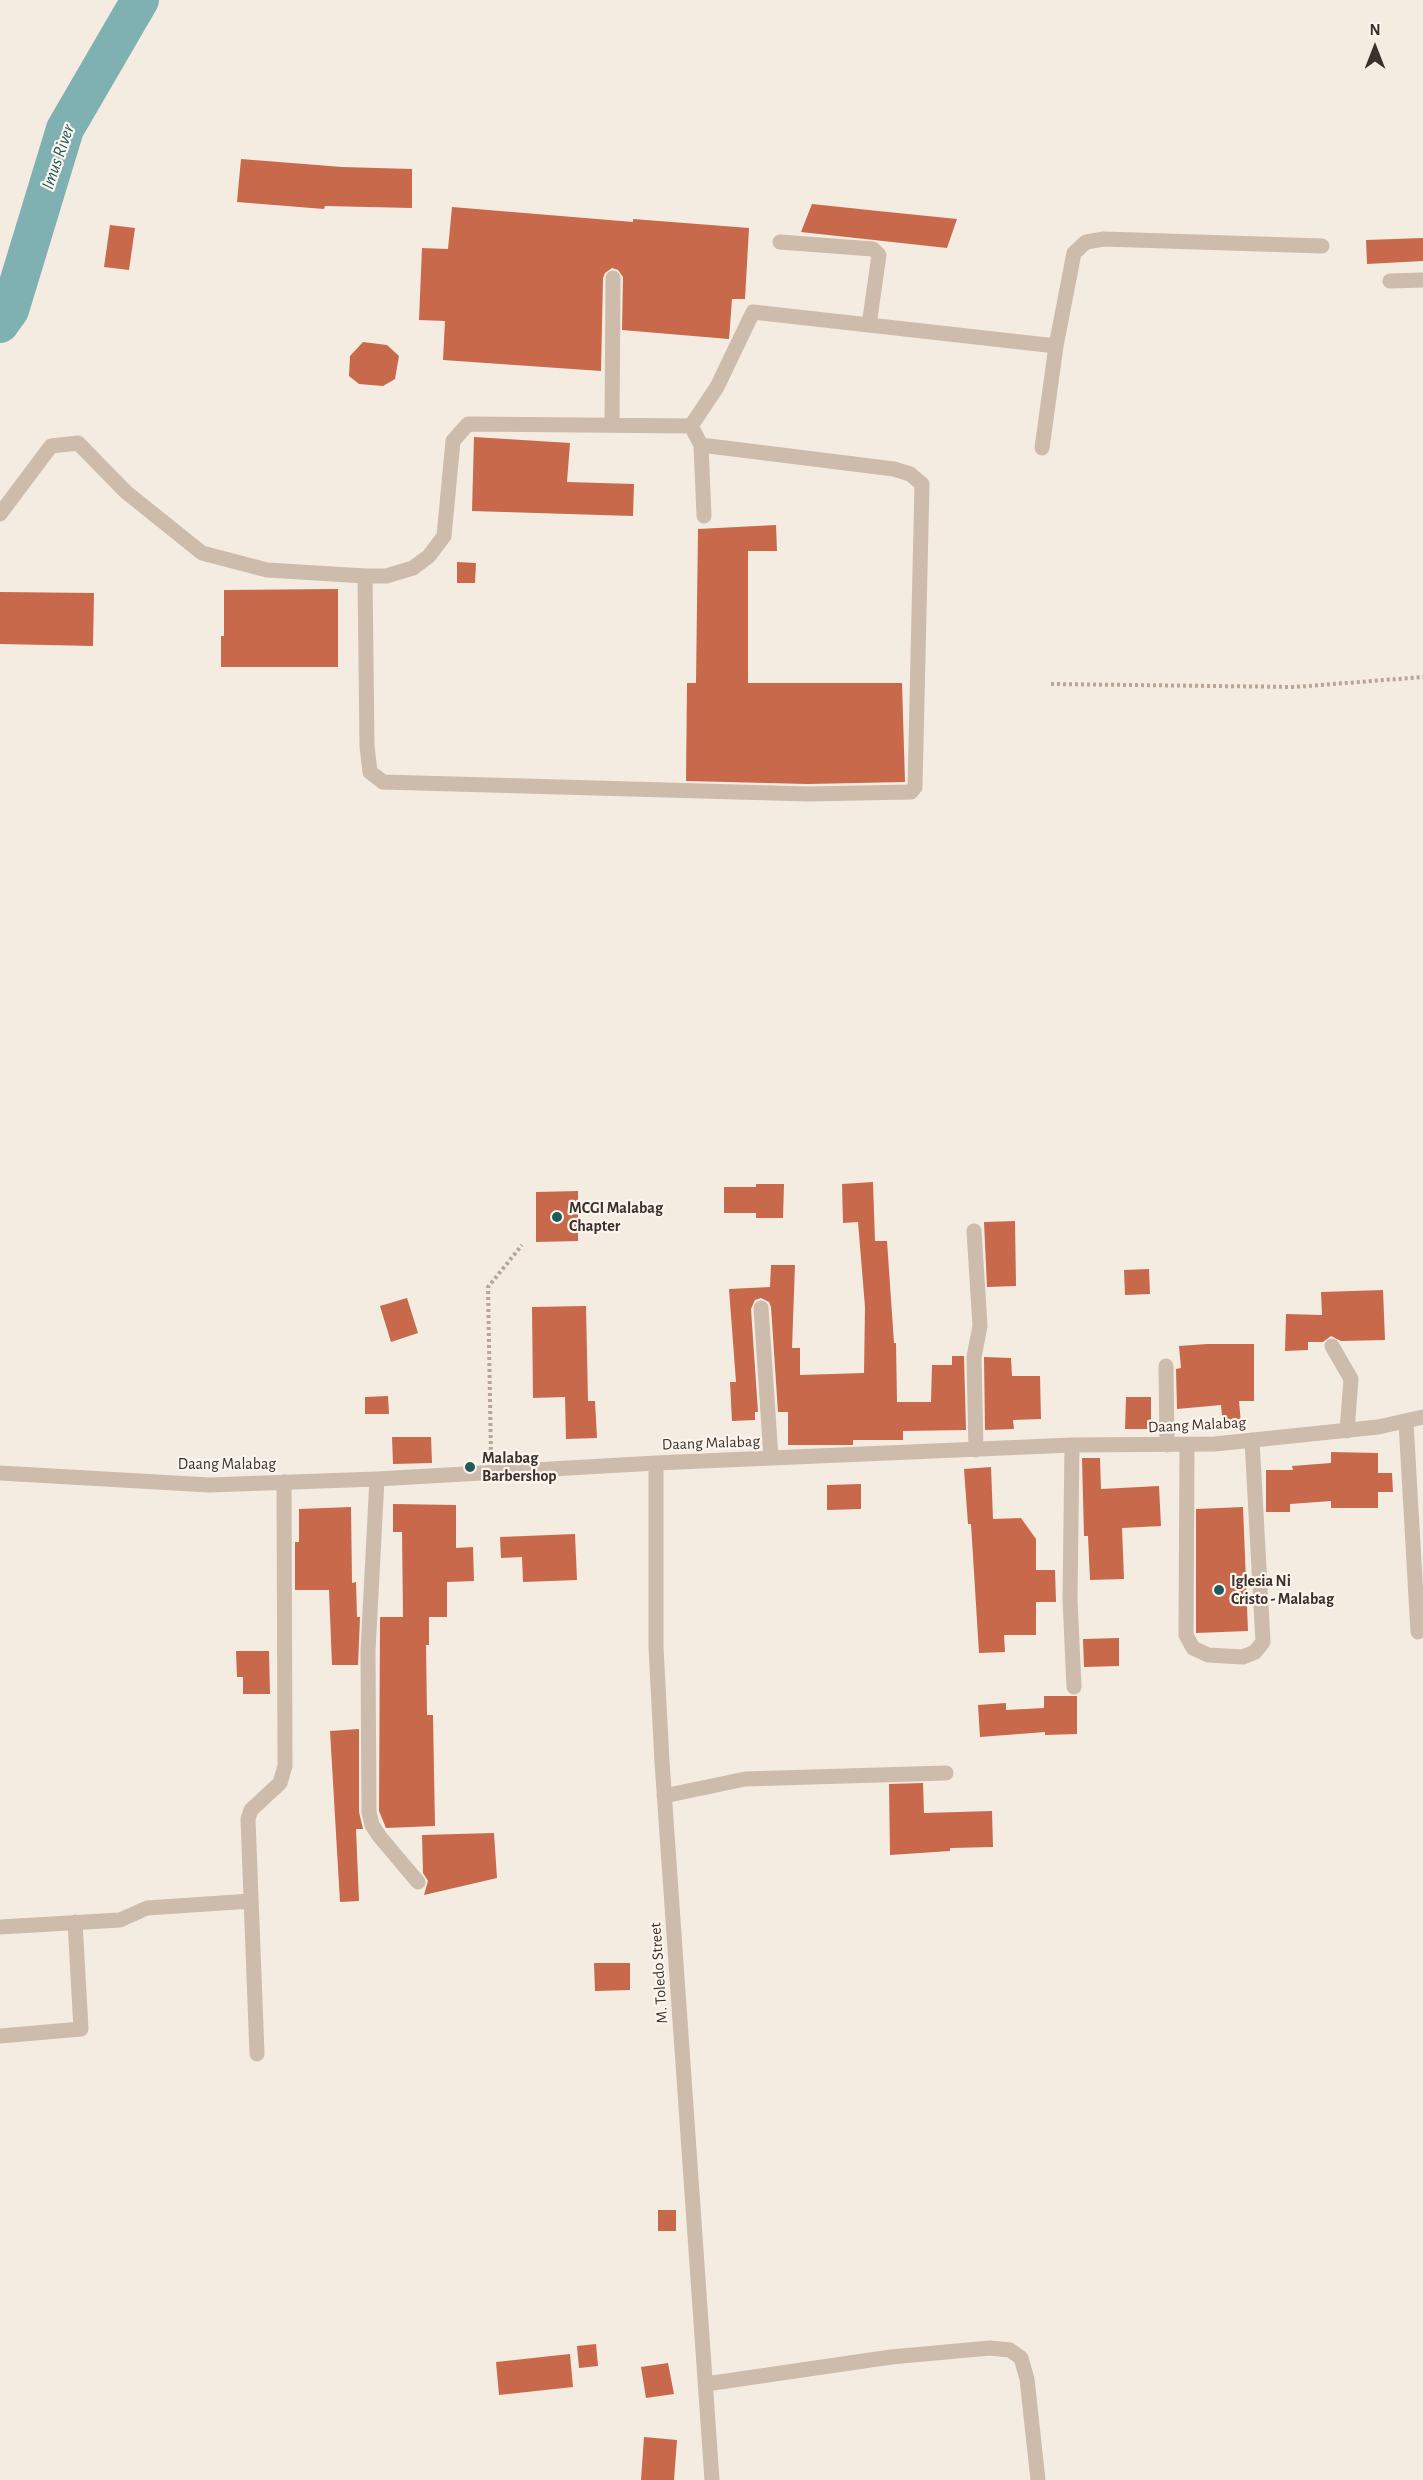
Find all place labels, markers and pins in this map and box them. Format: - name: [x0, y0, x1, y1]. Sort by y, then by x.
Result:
- place label: MCGI Malabag Chapter: [569, 1198, 663, 1236]
- marker: MCGI Malabag Chapter: [550, 1210, 564, 1224]
- place label: Malabag Barbershop: [482, 1448, 557, 1486]
- marker: Malabag Barbershop: [463, 1460, 477, 1474]
- place label: Iglesia Ni Cristo - Malabag: [1231, 1571, 1334, 1609]
- marker: Iglesia Ni Cristo - Malabag: [1212, 1583, 1226, 1597]

